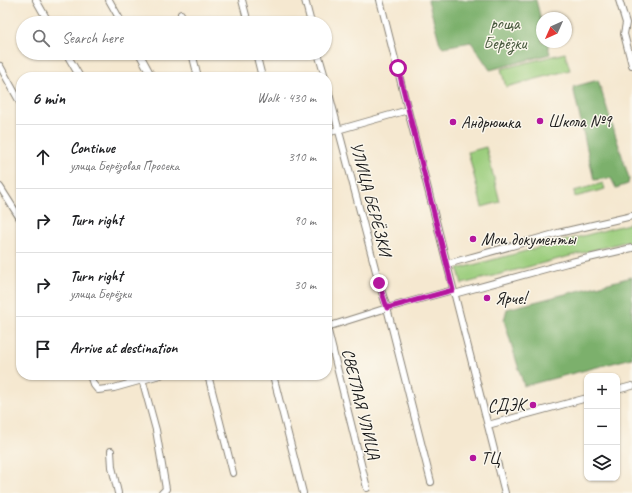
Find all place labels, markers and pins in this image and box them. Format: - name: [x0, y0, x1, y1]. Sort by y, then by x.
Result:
- place label: Школа №9: [548, 111, 613, 132]
- place label: Андрюшка: [461, 112, 522, 133]
- marker: Школа №9: [535, 116, 545, 126]
- marker: Андрюшка: [448, 117, 458, 127]
- place label: Мои документы: [481, 229, 578, 250]
- marker: Мои документы: [468, 234, 478, 244]
- place label: Ярче!: [495, 288, 529, 309]
- marker: Ярче!: [482, 293, 492, 303]
- place label: СДЭК: [488, 395, 529, 416]
- marker: СДЭК: [528, 400, 538, 410]
- place label: ТЦ: [481, 448, 502, 469]
- marker: ТЦ: [468, 453, 478, 463]

